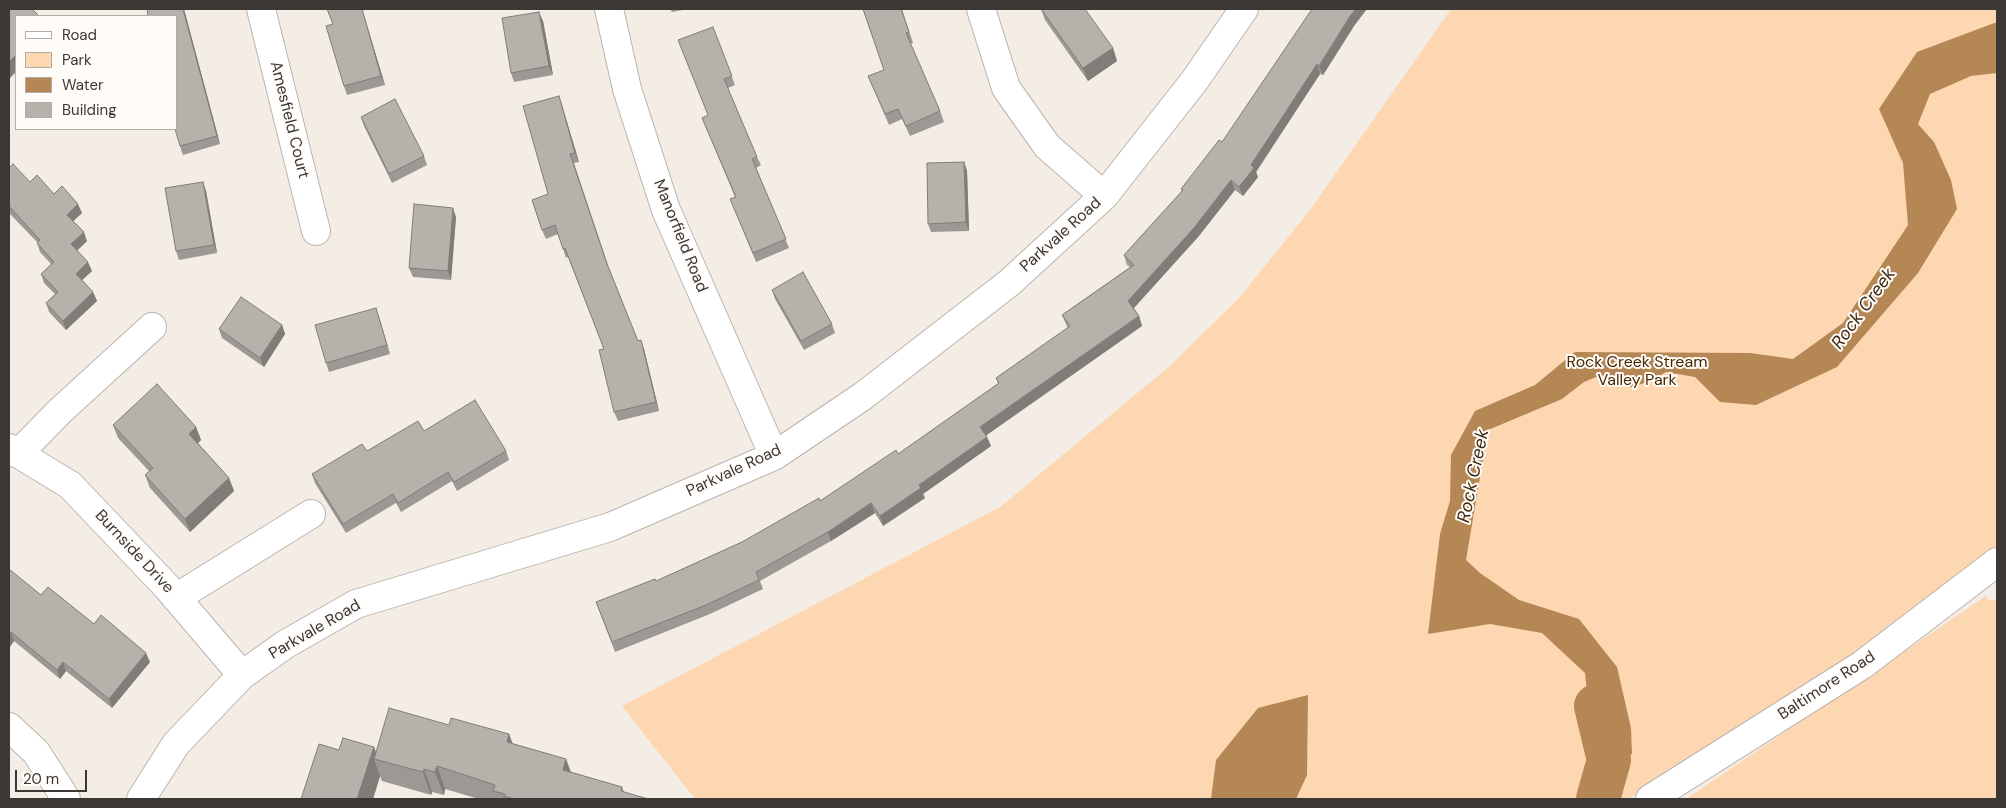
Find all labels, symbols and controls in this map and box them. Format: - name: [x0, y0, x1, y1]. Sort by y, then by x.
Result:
- legend: [15, 15, 178, 130]
- text: Road: [62, 25, 97, 45]
- text: Park: [62, 50, 92, 70]
- street label: Amesfield Court: [265, 59, 313, 181]
- text: Water: [62, 75, 103, 95]
- text: Building: [62, 100, 117, 120]
- street label: Manorfield Road: [649, 177, 711, 295]
- street label: Parkvale Road: [1016, 194, 1106, 276]
- water label: Rock Creek: [1827, 264, 1901, 354]
- park label: Rock Creek Stream Valley Park: [1567, 353, 1707, 391]
- water label: Rock Creek: [1454, 427, 1494, 525]
- street label: Parkvale Road: [683, 441, 785, 501]
- street label: Burnside Drive: [90, 506, 178, 598]
- street label: Parkvale Road: [266, 596, 364, 664]
- street label: Baltimore Road: [1775, 647, 1879, 725]
- scale bar: [18, 760, 90, 792]
- text: 20 m: [23, 769, 59, 789]

